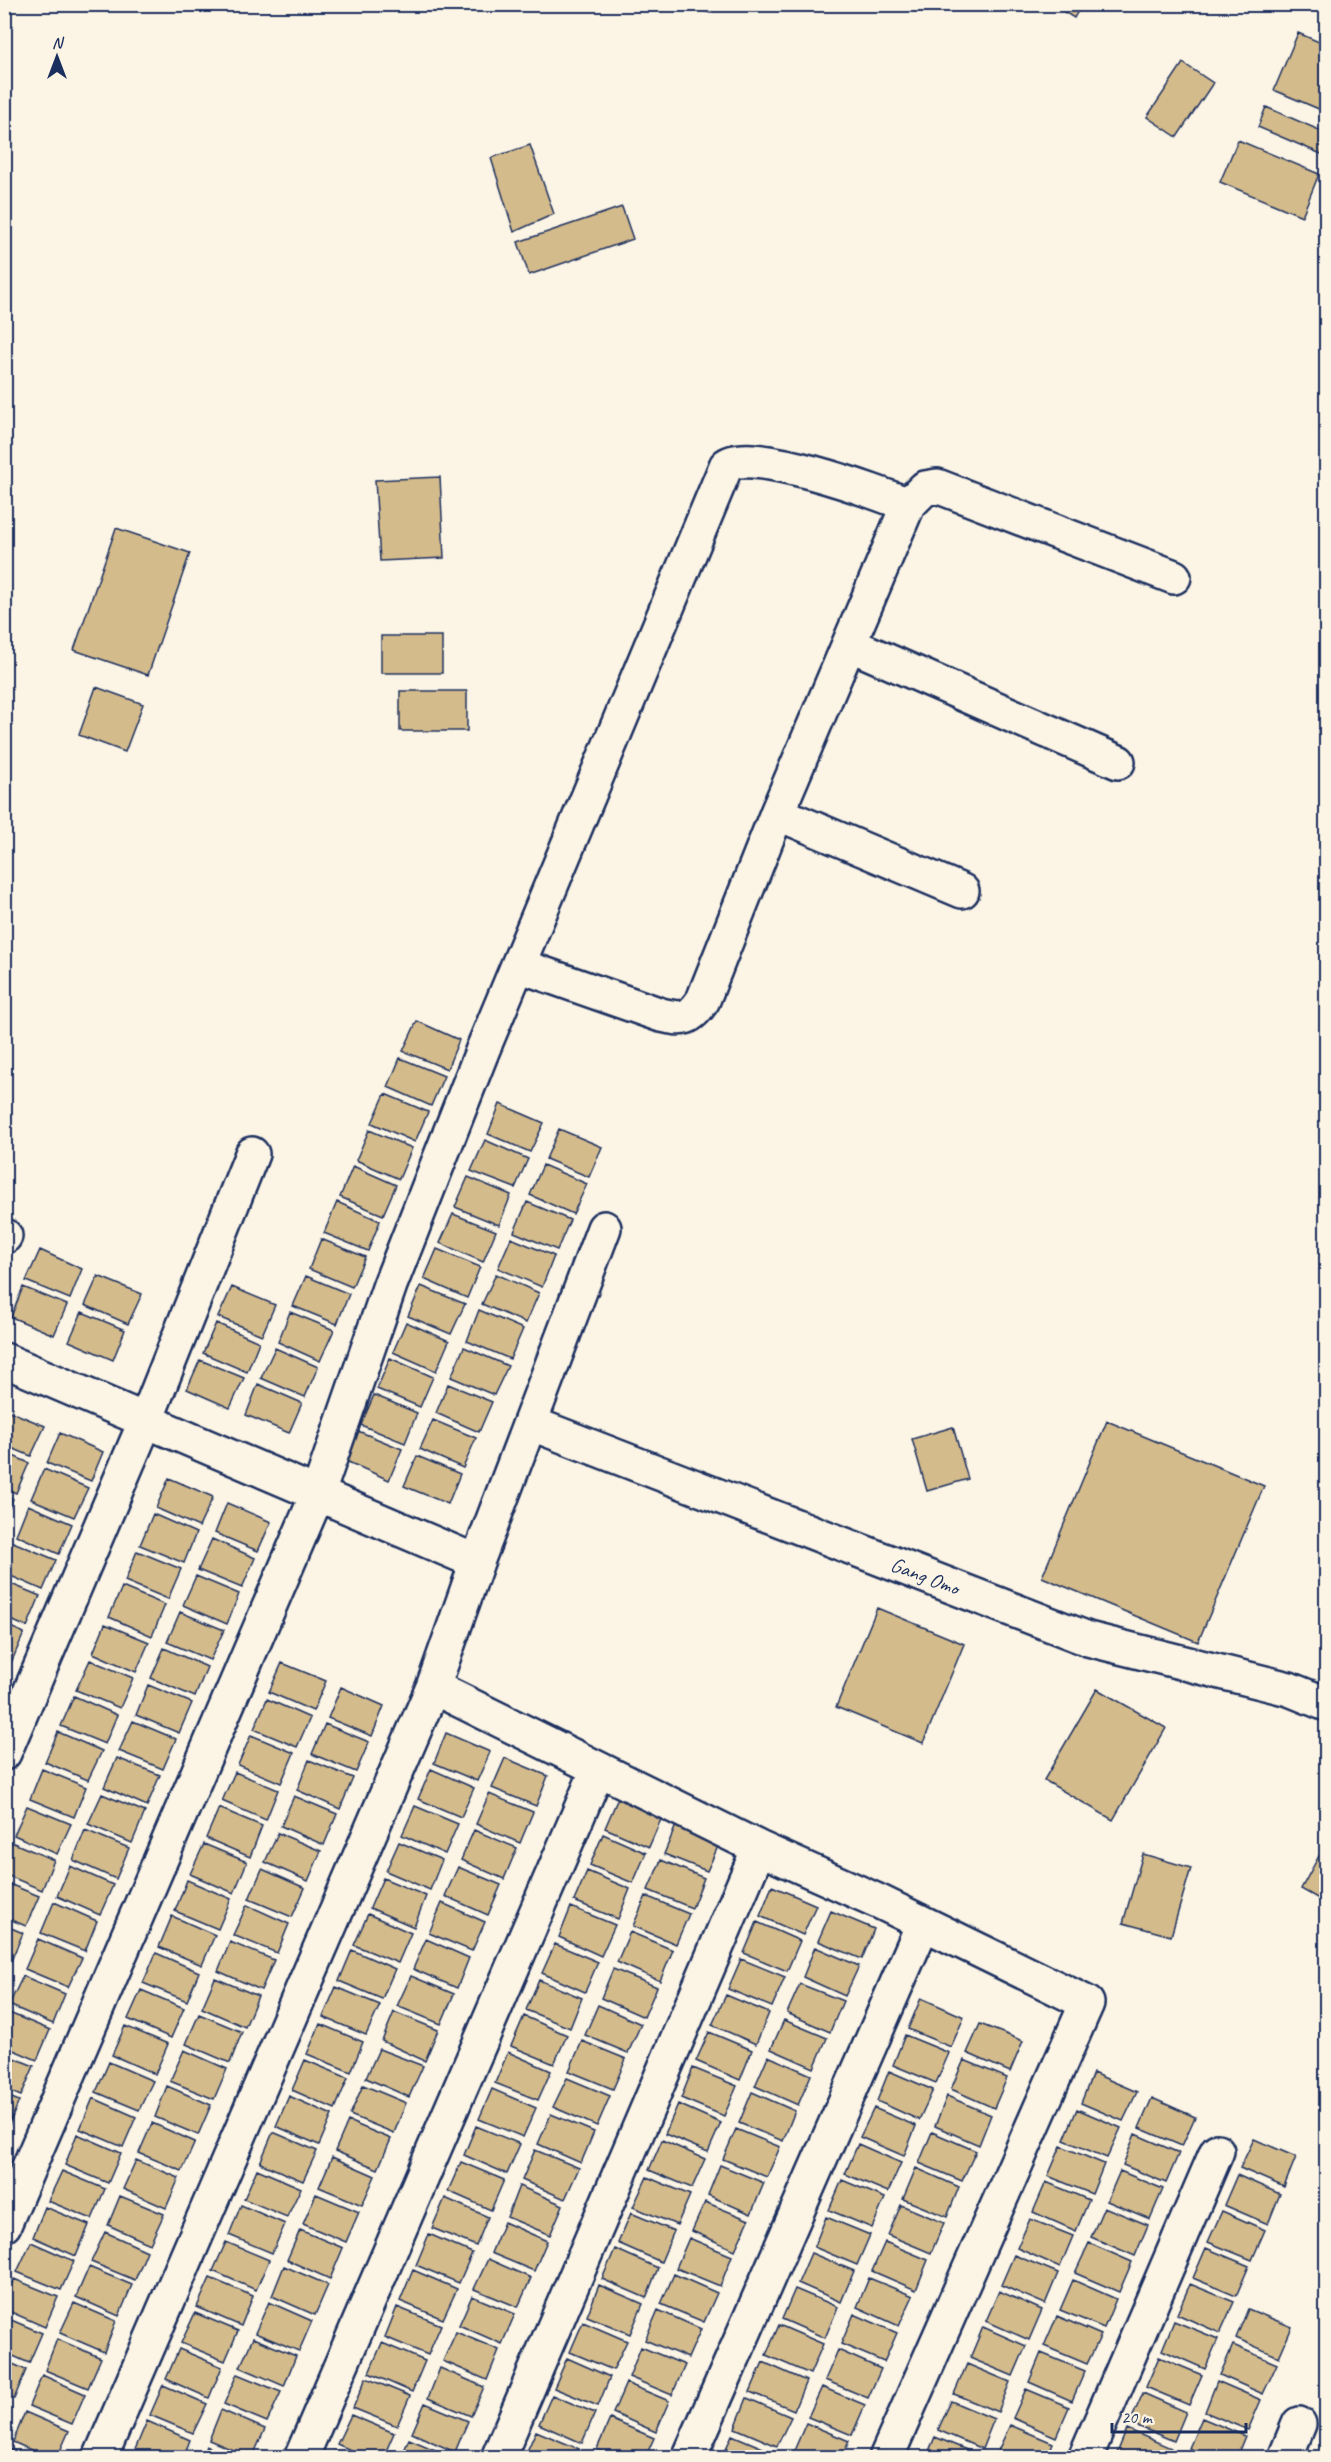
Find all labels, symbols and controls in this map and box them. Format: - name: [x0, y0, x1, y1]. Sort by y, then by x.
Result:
- north arrow: [27, 27, 87, 87]
- text: N: [52, 33, 65, 53]
- street label: Gang Omo: [887, 1551, 965, 1602]
- scale bar: [1112, 2396, 1246, 2434]
- text: 20 m: [1121, 2406, 1154, 2428]

